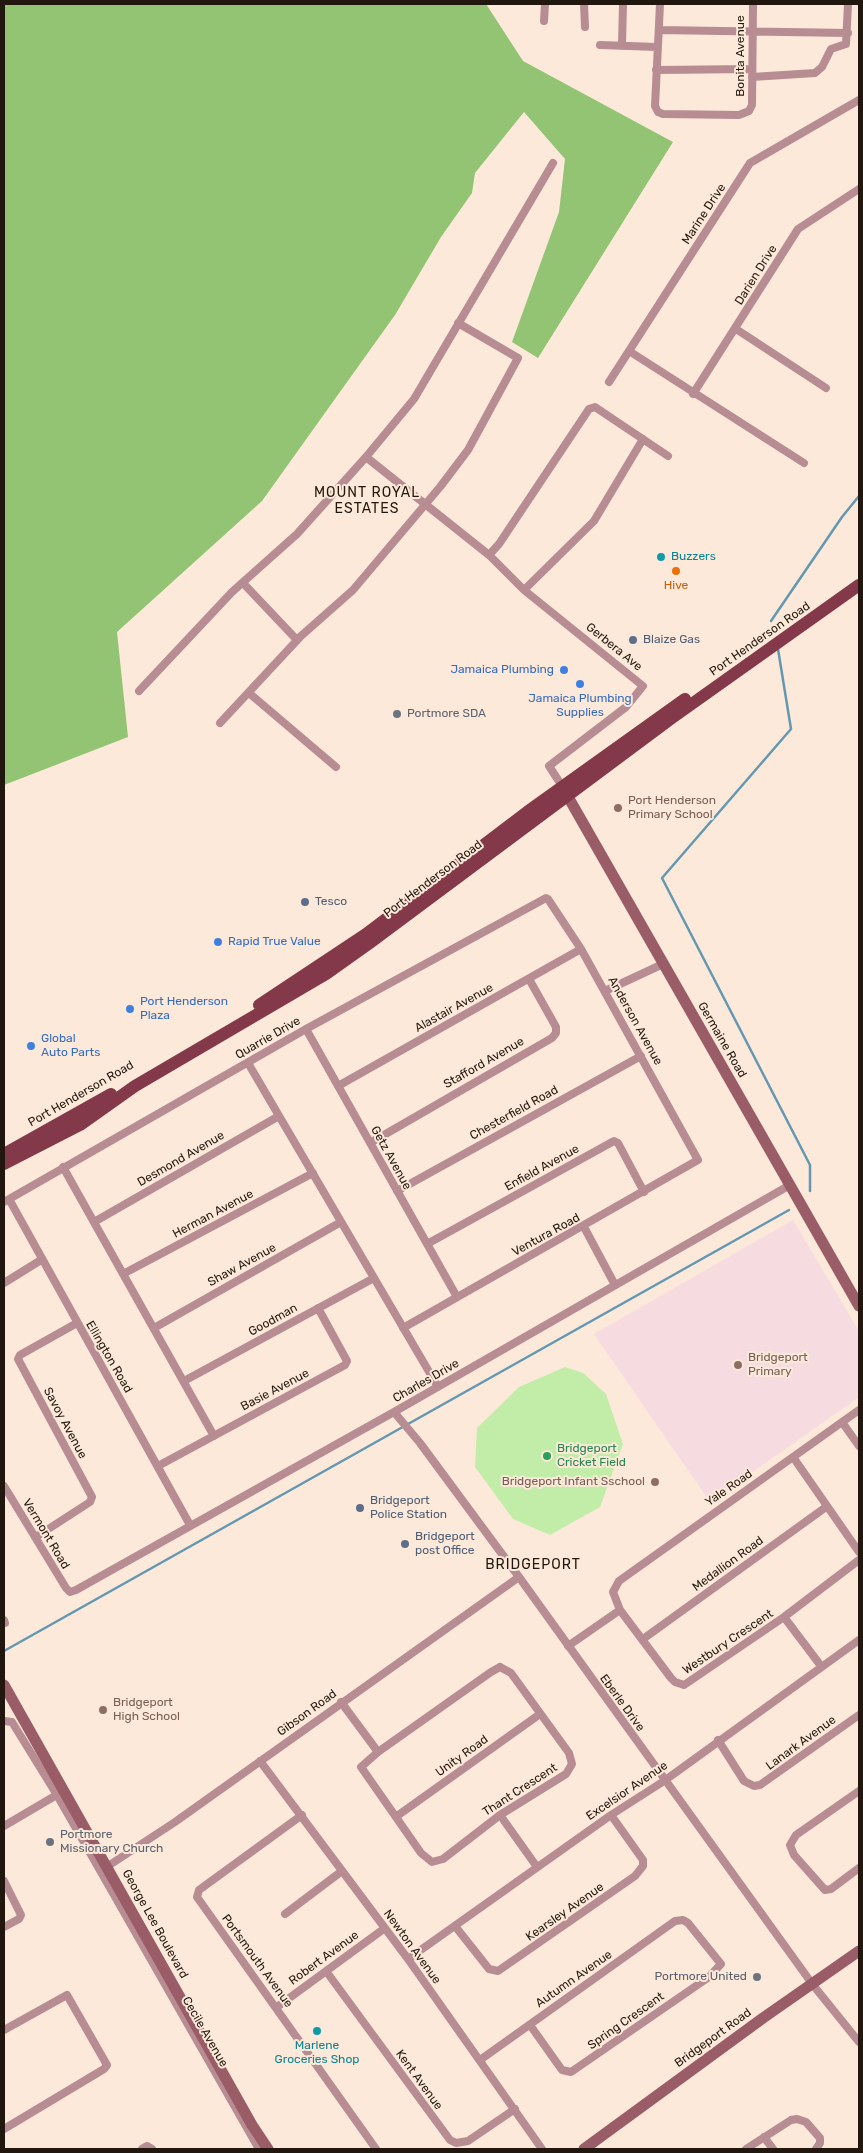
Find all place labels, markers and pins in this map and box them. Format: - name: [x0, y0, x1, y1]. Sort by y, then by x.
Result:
- place label: Buzzers: [671, 550, 716, 564]
- marker: Buzzers: [655, 551, 667, 563]
- marker: Hive: [670, 565, 682, 577]
- place label: Hive: [664, 579, 688, 593]
- place label: Blaize Gas: [643, 633, 700, 647]
- marker: Blaize Gas: [627, 634, 639, 646]
- place label: Jamaica Plumbing: [450, 663, 554, 677]
- marker: Jamaica Plumbing: [558, 664, 570, 676]
- marker: Jamaica Plumbing Supplies: [574, 678, 586, 690]
- place label: Jamaica Plumbing Supplies: [528, 692, 632, 720]
- place label: Portmore SDA: [407, 707, 486, 721]
- marker: Portmore SDA: [391, 708, 403, 720]
- place label: Port Henderson Primary School: [628, 794, 716, 822]
- marker: Port Henderson Primary School: [612, 802, 624, 814]
- place label: Tesco: [315, 895, 347, 909]
- marker: Tesco: [299, 896, 311, 908]
- place label: Rapid True Value: [228, 935, 321, 949]
- marker: Rapid True Value: [212, 936, 224, 948]
- place label: Port Henderson Plaza: [140, 995, 228, 1023]
- marker: Port Henderson Plaza: [124, 1003, 136, 1015]
- place label: Global Auto Parts: [41, 1032, 100, 1060]
- marker: Global Auto Parts: [25, 1040, 37, 1052]
- place label: Bridgeport Primary: [748, 1351, 808, 1379]
- marker: Bridgeport Primary: [732, 1359, 744, 1371]
- place label: Bridgeport Cricket Field: [557, 1442, 626, 1470]
- marker: Bridgeport Cricket Field: [541, 1450, 553, 1462]
- place label: Bridgeport Infant Sschool: [502, 1475, 645, 1489]
- marker: Bridgeport Infant Sschool: [649, 1476, 661, 1488]
- place label: Bridgeport Police Station: [370, 1494, 447, 1522]
- marker: Bridgeport Police Station: [354, 1502, 366, 1514]
- place label: Bridgeport post Office: [415, 1530, 475, 1558]
- marker: Bridgeport post Office: [399, 1538, 411, 1550]
- place label: Bridgeport High School: [113, 1696, 180, 1724]
- marker: Bridgeport High School: [97, 1704, 109, 1716]
- place label: Portmore Missionary Church: [60, 1828, 163, 1856]
- marker: Portmore Missionary Church: [44, 1836, 56, 1848]
- place label: Portmore United: [654, 1970, 747, 1984]
- marker: Portmore United: [751, 1971, 763, 1983]
- marker: Marlene Groceries Shop: [311, 2025, 323, 2037]
- place label: Marlene Groceries Shop: [275, 2039, 359, 2067]

